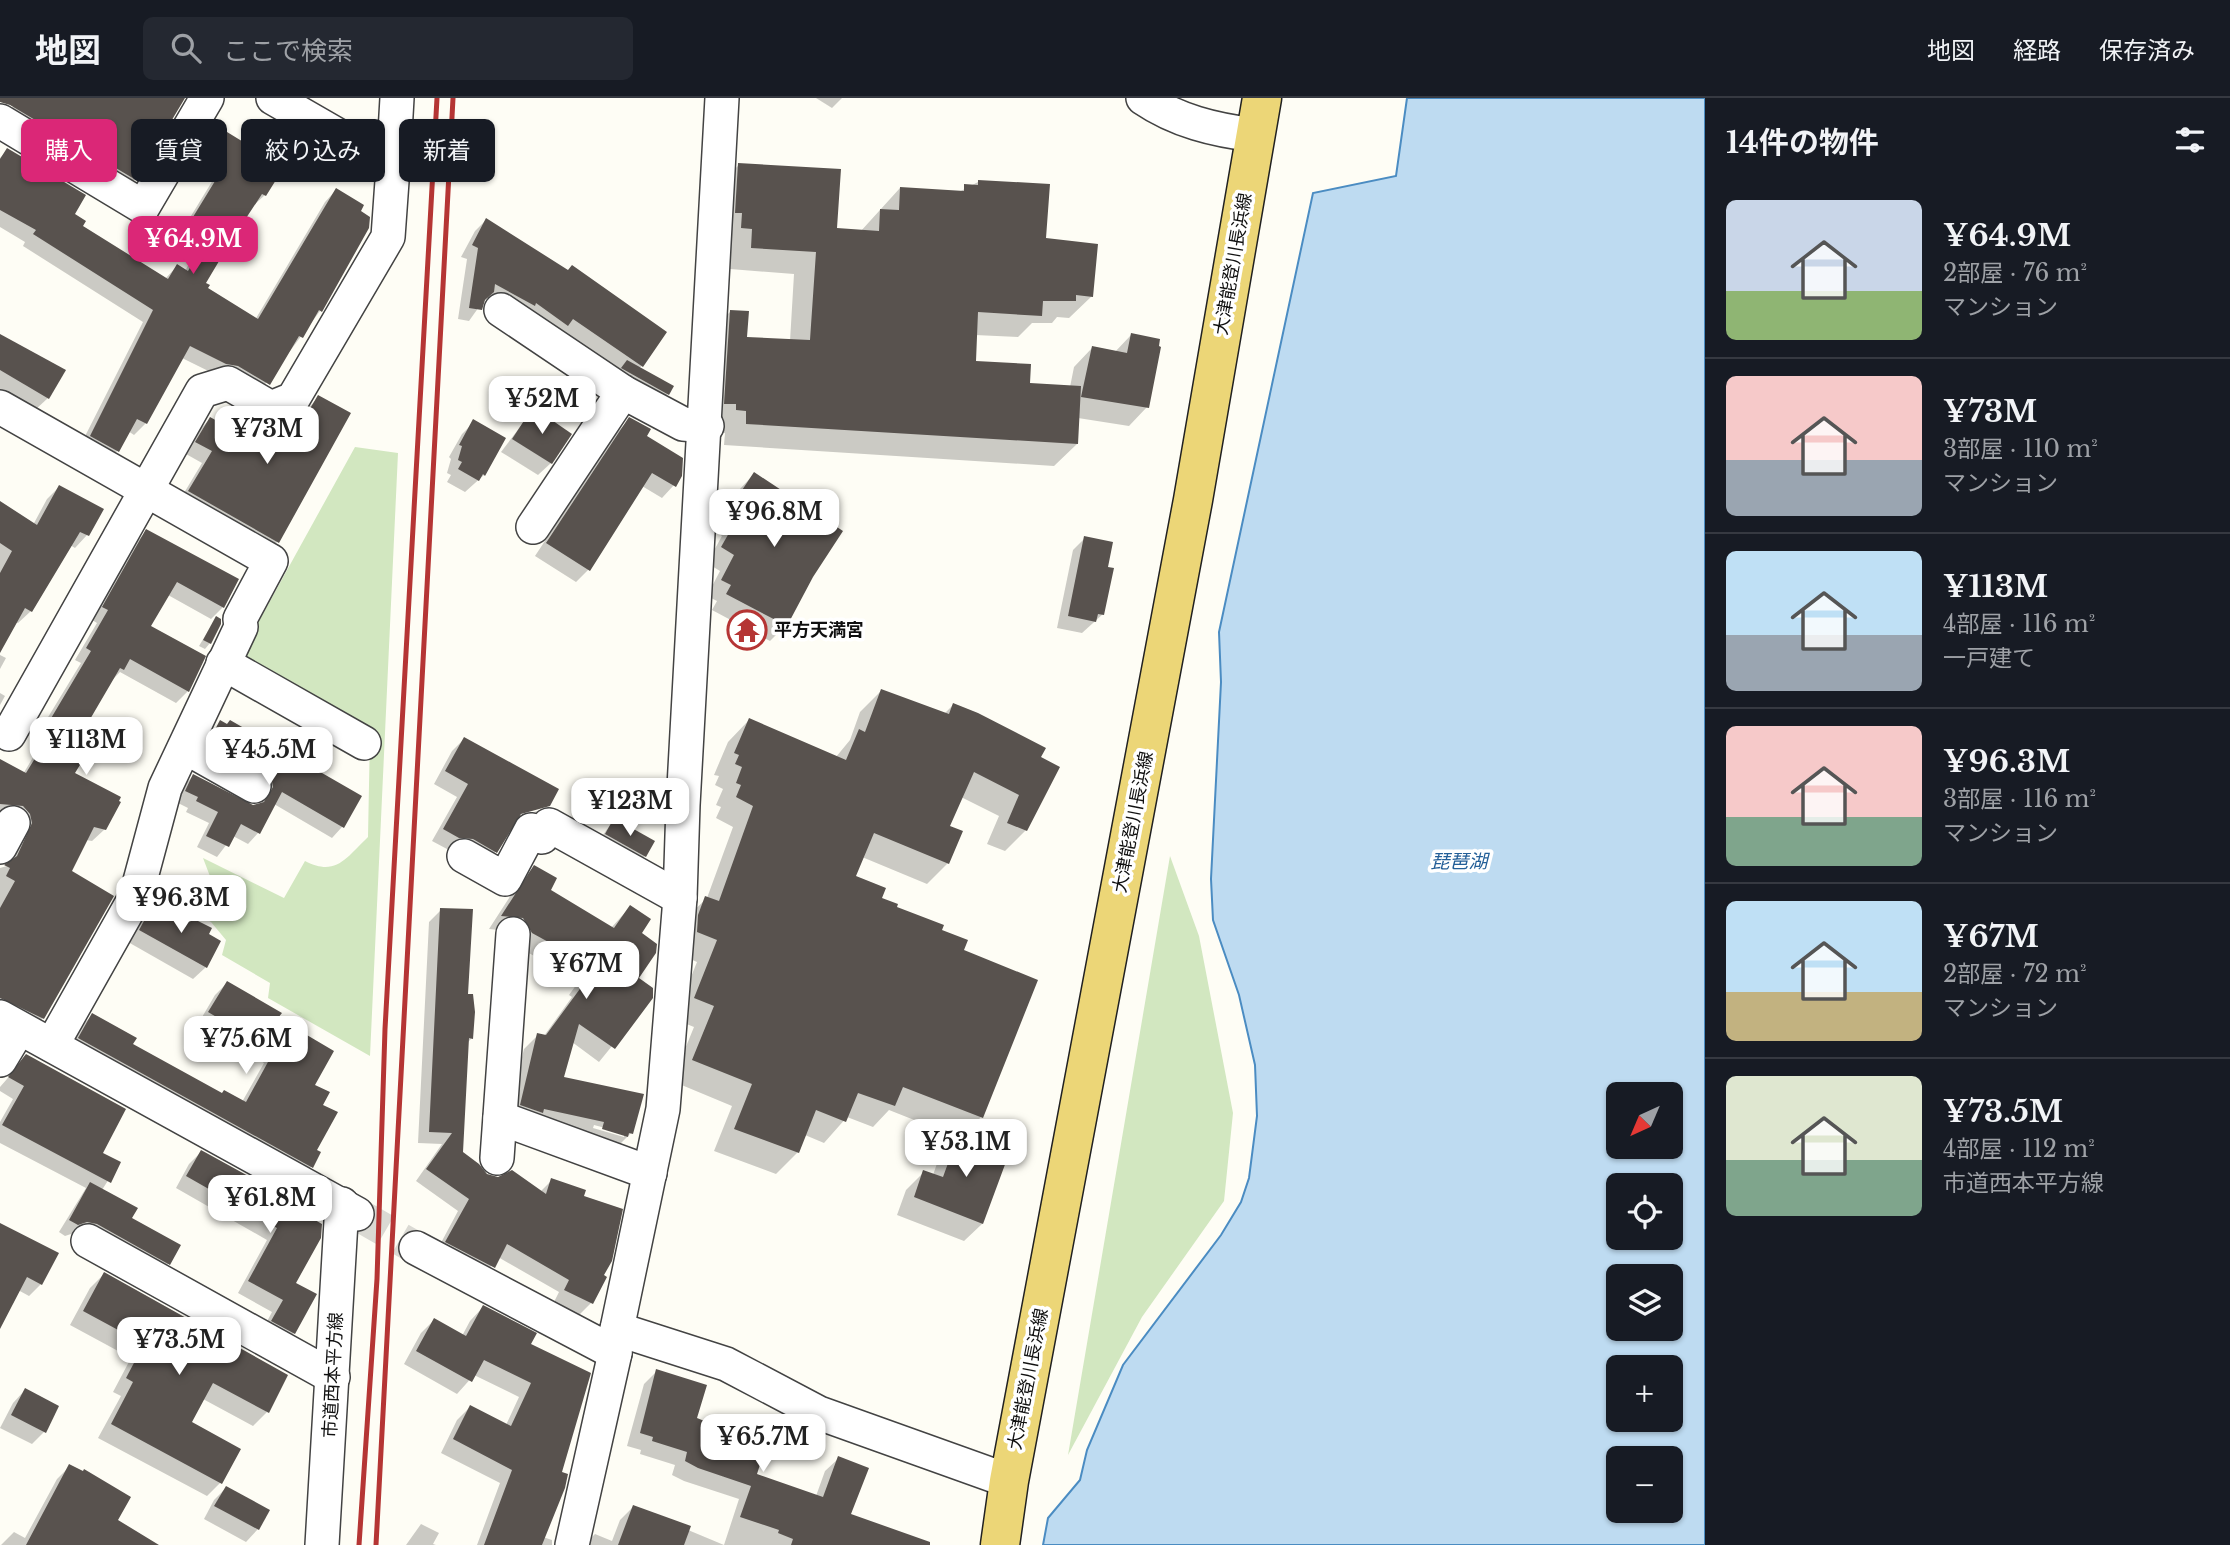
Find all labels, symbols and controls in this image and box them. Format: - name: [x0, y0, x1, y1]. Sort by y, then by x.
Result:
- search box: [143, 17, 633, 80]
- icon: search: [167, 29, 205, 67]
- text: 地図: [35, 30, 101, 71]
- text: ここで検索: [223, 35, 353, 67]
- text: 地図: [1927, 36, 1975, 65]
- text: 経路: [2013, 36, 2061, 65]
- text: 保存済み: [2099, 36, 2195, 65]
- chip: 購入: [21, 119, 117, 182]
- chip: 賃貸: [131, 119, 227, 182]
- chip: 絞り込み: [241, 119, 385, 182]
- chip: 新着: [399, 119, 495, 182]
- icon: filters: [2171, 121, 2209, 159]
- text: 14件の物件: [1726, 124, 1879, 161]
- street label: 大津能登川長浜線: [1210, 191, 1256, 337]
- pin: ¥64.9M: [136, 216, 250, 276]
- text: ¥64.9M: [1943, 217, 2071, 254]
- text: ¥64.9M: [144, 225, 242, 253]
- icon: home: [1782, 228, 1866, 312]
- text: 2部屋 · 76 m²: [1943, 259, 2087, 287]
- text: マンション: [1943, 293, 2058, 321]
- pin: ¥52M: [501, 376, 583, 436]
- text: ¥52M: [505, 385, 579, 413]
- text: ¥73M: [1943, 393, 2037, 430]
- icon: home: [1782, 404, 1866, 488]
- pin: ¥73M: [226, 406, 308, 466]
- text: ¥73M: [231, 415, 303, 443]
- text: 3部屋 · 110 m²: [1943, 435, 2098, 463]
- text: マンション: [1943, 469, 2058, 497]
- pin: ¥96.8M: [717, 490, 831, 549]
- text: ¥96.8M: [725, 498, 823, 526]
- text: ¥113M: [1943, 568, 2048, 605]
- icon: home: [1782, 579, 1866, 663]
- temple icon: 平方天満宮: [726, 609, 768, 651]
- text: 4部屋 · 116 m²: [1943, 610, 2095, 638]
- place label: 平方天満宮: [774, 619, 864, 641]
- text: 一戸建て: [1943, 644, 2035, 672]
- pin: ¥113M: [37, 718, 135, 777]
- text: ¥113M: [46, 726, 126, 754]
- pin: ¥45.5M: [212, 728, 326, 787]
- text: ¥45.5M: [222, 736, 316, 764]
- text: ¥96.3M: [1943, 743, 2070, 780]
- street label: 大津能登川長浜線: [1108, 749, 1158, 895]
- icon: home: [1782, 754, 1866, 838]
- pin: ¥123M: [581, 778, 679, 838]
- text: 3部屋 · 116 m²: [1943, 785, 2096, 813]
- text: ¥123M: [587, 787, 673, 815]
- text: マンション: [1943, 819, 2058, 847]
- water label: 琵琶湖: [1430, 850, 1490, 873]
- pin: ¥96.3M: [124, 876, 238, 935]
- text: ¥96.3M: [132, 884, 230, 912]
- text: ¥67M: [1943, 918, 2039, 955]
- icon: home: [1782, 929, 1866, 1013]
- pin: ¥67M: [545, 942, 627, 1001]
- text: ¥67M: [549, 950, 623, 978]
- text: 2部屋 · 72 m²: [1943, 960, 2086, 988]
- text: マンション: [1943, 994, 2058, 1022]
- pin: ¥75.6M: [189, 1016, 303, 1076]
- text: ¥75.6M: [200, 1025, 292, 1053]
- north arrow: [1606, 1082, 1684, 1158]
- map controls: [1606, 1082, 1683, 1523]
- text: ¥73.5M: [1943, 1093, 2063, 1130]
- icon: home: [1782, 1104, 1866, 1188]
- pin: ¥53.1M: [909, 1119, 1023, 1179]
- text: ¥53.1M: [921, 1128, 1011, 1156]
- text: 4部屋 · 112 m²: [1943, 1135, 2095, 1163]
- text: 市道西本平方線: [1943, 1169, 2104, 1197]
- button: locate: [1606, 1173, 1683, 1250]
- pin: ¥61.8M: [213, 1176, 327, 1235]
- text: ¥61.8M: [224, 1184, 316, 1212]
- button: layers: [1606, 1264, 1683, 1341]
- street label: 大津能登川長浜線: [1003, 1306, 1053, 1452]
- street label: 市道西本平方線: [319, 1312, 347, 1438]
- pin: ¥73.5M: [122, 1318, 236, 1377]
- text: ¥73.5M: [133, 1326, 225, 1354]
- button: +: [1606, 1355, 1683, 1432]
- pin: ¥65.7M: [706, 1414, 820, 1474]
- text: ¥65.7M: [717, 1423, 809, 1451]
- button: −: [1606, 1446, 1683, 1523]

